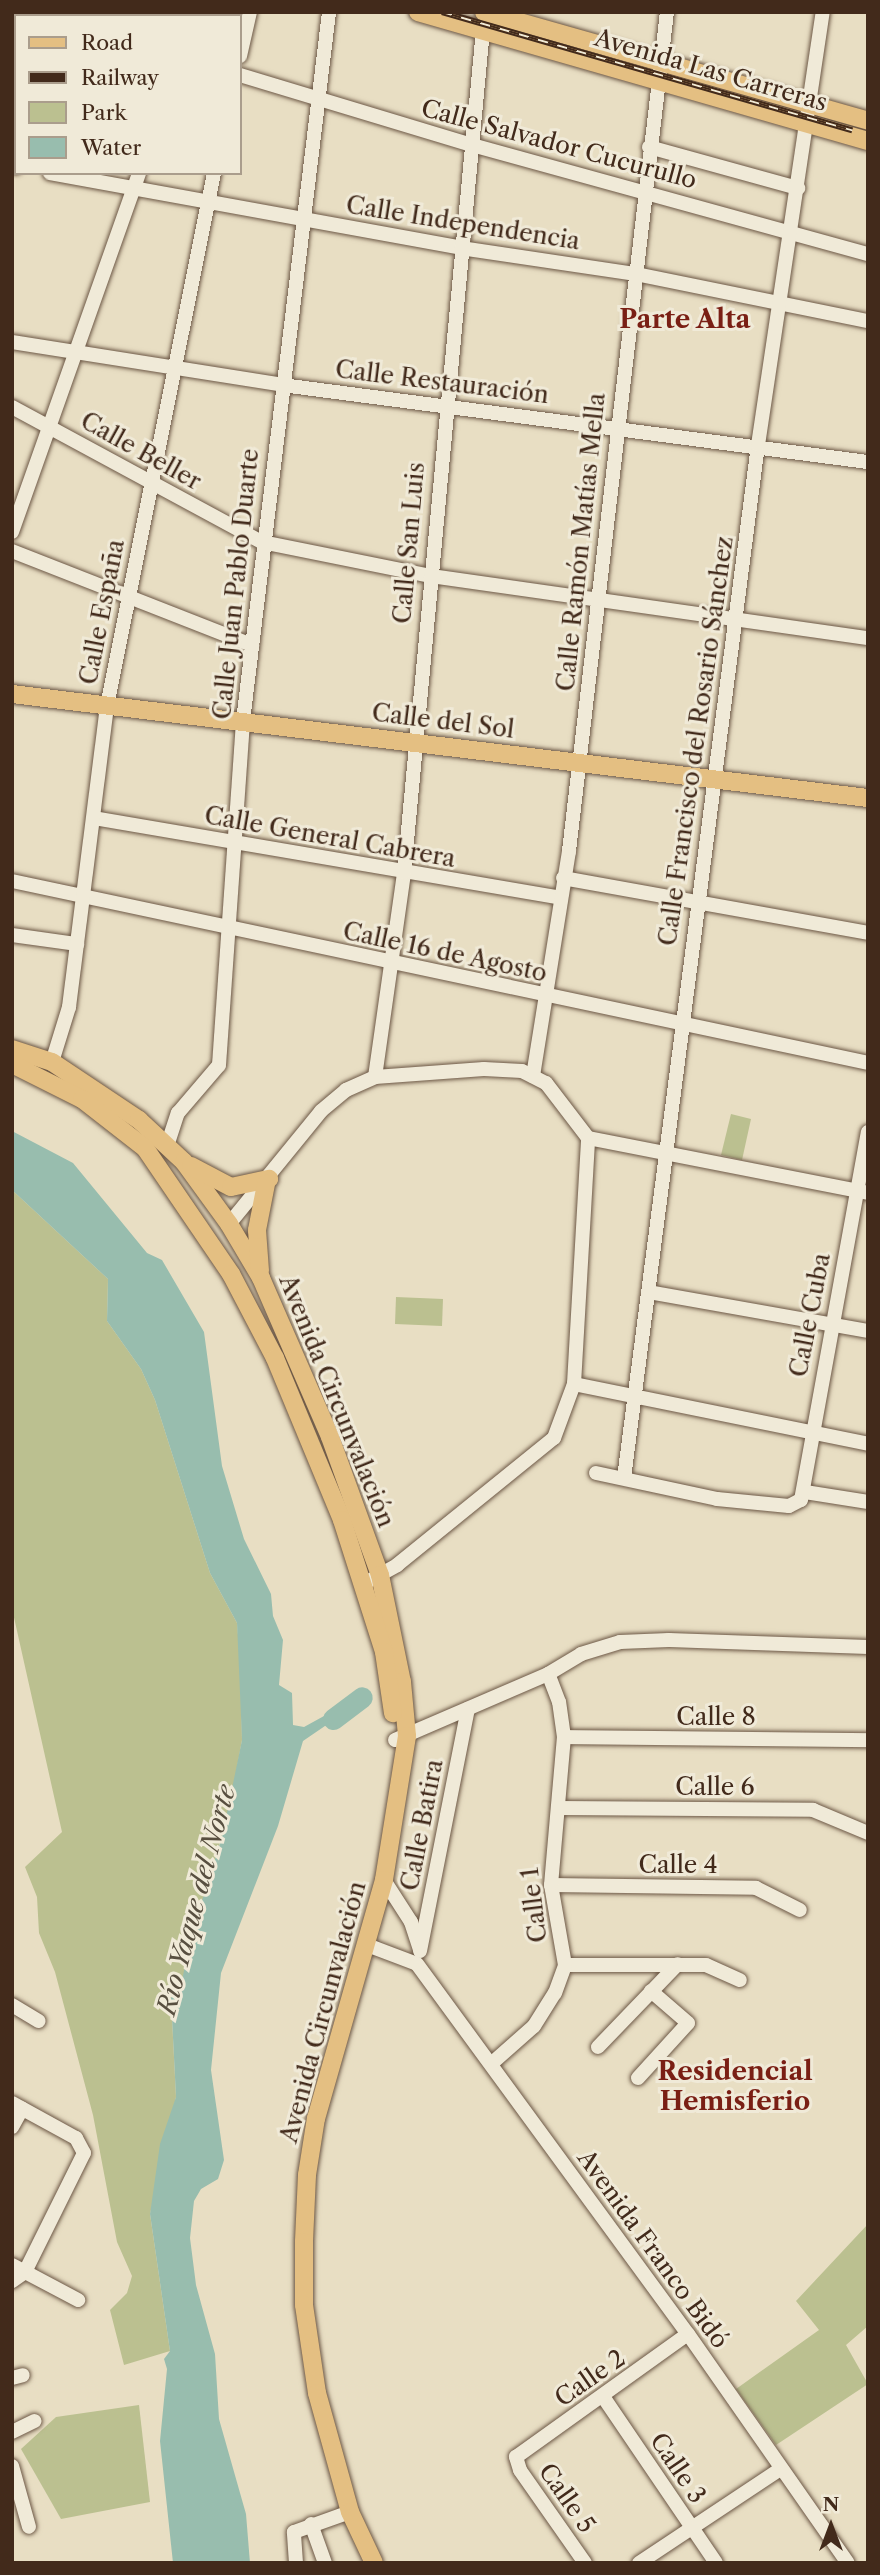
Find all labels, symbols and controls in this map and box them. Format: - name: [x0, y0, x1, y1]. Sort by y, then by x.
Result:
- legend: [14, 14, 242, 175]
- street label: Avenida Las Carreras: [591, 23, 831, 117]
- text: Road: [81, 30, 133, 55]
- text: Railway: [81, 65, 159, 90]
- street label: Calle Salvador Cucurullo: [418, 93, 700, 195]
- text: Park: [81, 100, 127, 125]
- text: Water: [81, 135, 141, 160]
- street label: Calle Independencia: [344, 190, 582, 256]
- district label: Parte Alta: [619, 304, 751, 336]
- street label: Calle Restauración: [334, 355, 550, 409]
- street label: Calle Ramón Matías Mella: [551, 391, 611, 693]
- street label: Calle Beller: [76, 406, 206, 496]
- street label: Calle Juan Pablo Duarte: [207, 447, 265, 721]
- street label: Calle San Luis: [388, 461, 430, 625]
- street label: Calle Francisco del Rosario Sánchez: [653, 534, 739, 948]
- street label: Calle España: [74, 537, 130, 687]
- street label: Calle del Sol: [370, 698, 516, 744]
- street label: Calle General Cabrera: [202, 801, 458, 873]
- street label: Calle 16 de Agosto: [340, 916, 550, 988]
- street label: Calle Cuba: [784, 1251, 836, 1379]
- street label: Avenida Circunvalación: [273, 1270, 401, 1532]
- street label: Calle 8: [676, 1703, 756, 1731]
- street label: Calle Batira: [395, 1757, 449, 1893]
- street label: Calle 6: [675, 1773, 755, 1801]
- water label: Río Yaque del Norte: [151, 1782, 243, 2018]
- street label: Calle 4: [638, 1851, 718, 1879]
- street label: Calle 1: [515, 1866, 553, 1944]
- street label: Avenida Circunvalación: [274, 1878, 372, 2146]
- district label: Residencial Hemisferio: [657, 2056, 813, 2118]
- street label: Avenida Franco Bidó: [571, 2144, 735, 2354]
- street label: Calle 2: [549, 2344, 631, 2412]
- street label: Calle 3: [644, 2427, 712, 2509]
- street label: Calle 5: [533, 2458, 601, 2538]
- north arrow: [796, 2491, 866, 2561]
- text: N: [823, 2493, 839, 2516]

